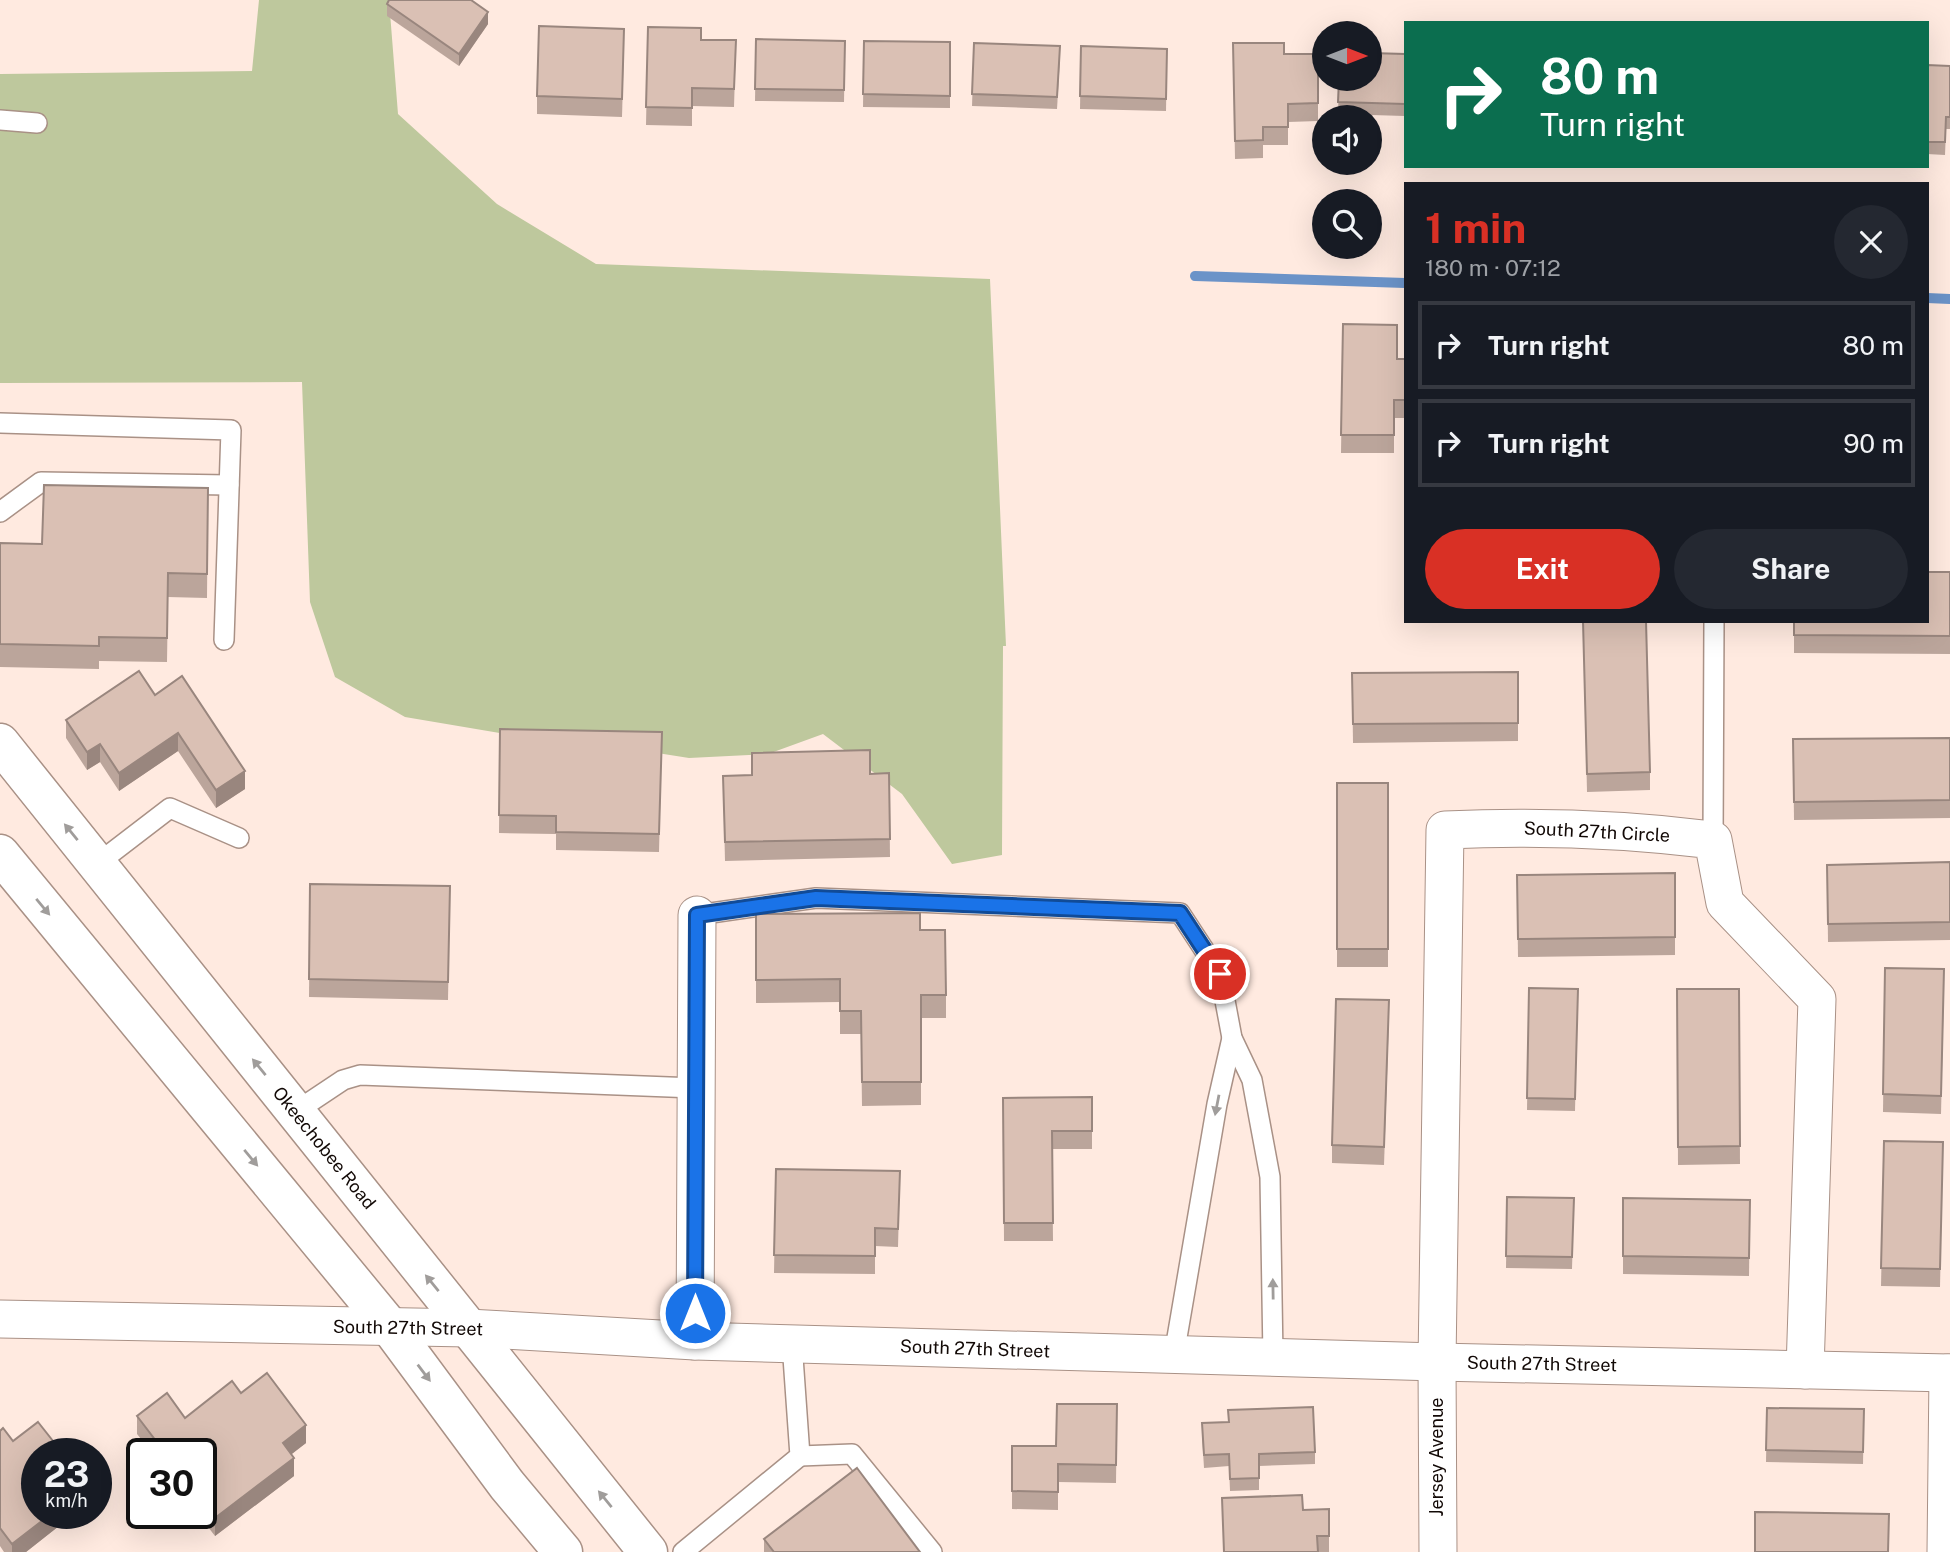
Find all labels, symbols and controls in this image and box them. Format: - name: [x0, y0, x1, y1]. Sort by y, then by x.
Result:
- north arrow: [1312, 21, 1382, 91]
- map controls: [1312, 21, 1382, 259]
- text: 80 m: [1540, 47, 1659, 105]
- icon: right: [1425, 49, 1516, 140]
- button: sound: [1312, 105, 1382, 175]
- text: Turn right: [1540, 106, 1685, 143]
- button: search: [1312, 189, 1382, 259]
- text: 1 min: [1425, 203, 1526, 252]
- button: close: [1834, 205, 1908, 279]
- text: 180 m · 07:12: [1425, 254, 1561, 281]
- icon: right: [1429, 326, 1467, 364]
- text: Turn right: [1488, 330, 1610, 361]
- text: 80 m: [1843, 330, 1904, 361]
- icon: right: [1429, 424, 1467, 462]
- text: Turn right: [1488, 428, 1610, 459]
- text: 90 m: [1843, 428, 1904, 459]
- button: Exit: [1425, 529, 1660, 609]
- button: Share: [1674, 529, 1908, 609]
- street label: South 27th Circle: [1523, 817, 1671, 846]
- one-way arrow: [64, 824, 79, 841]
- one-way arrow: [36, 897, 51, 915]
- pin: [1190, 944, 1250, 1004]
- icon: arrive: [1201, 955, 1239, 993]
- one-way arrow: [252, 1059, 267, 1076]
- street label: Okeechobee Road: [269, 1082, 380, 1213]
- one-way arrow: [1212, 1094, 1223, 1116]
- one-way arrow: [243, 1148, 258, 1166]
- one-way arrow: [425, 1274, 439, 1292]
- position arrow: [658, 1276, 732, 1350]
- one-way arrow: [1267, 1278, 1279, 1300]
- street label: South 27th Street: [333, 1316, 483, 1339]
- street label: South 27th Street: [900, 1335, 1050, 1362]
- street label: South 27th Street: [1467, 1352, 1617, 1375]
- one-way arrow: [417, 1364, 431, 1382]
- street label: Jersey Avenue: [1426, 1397, 1447, 1517]
- speed limit sign: 30: [126, 1438, 217, 1529]
- text: 23: [44, 1454, 89, 1495]
- text: km/h: [45, 1490, 88, 1511]
- one-way arrow: [597, 1490, 612, 1508]

